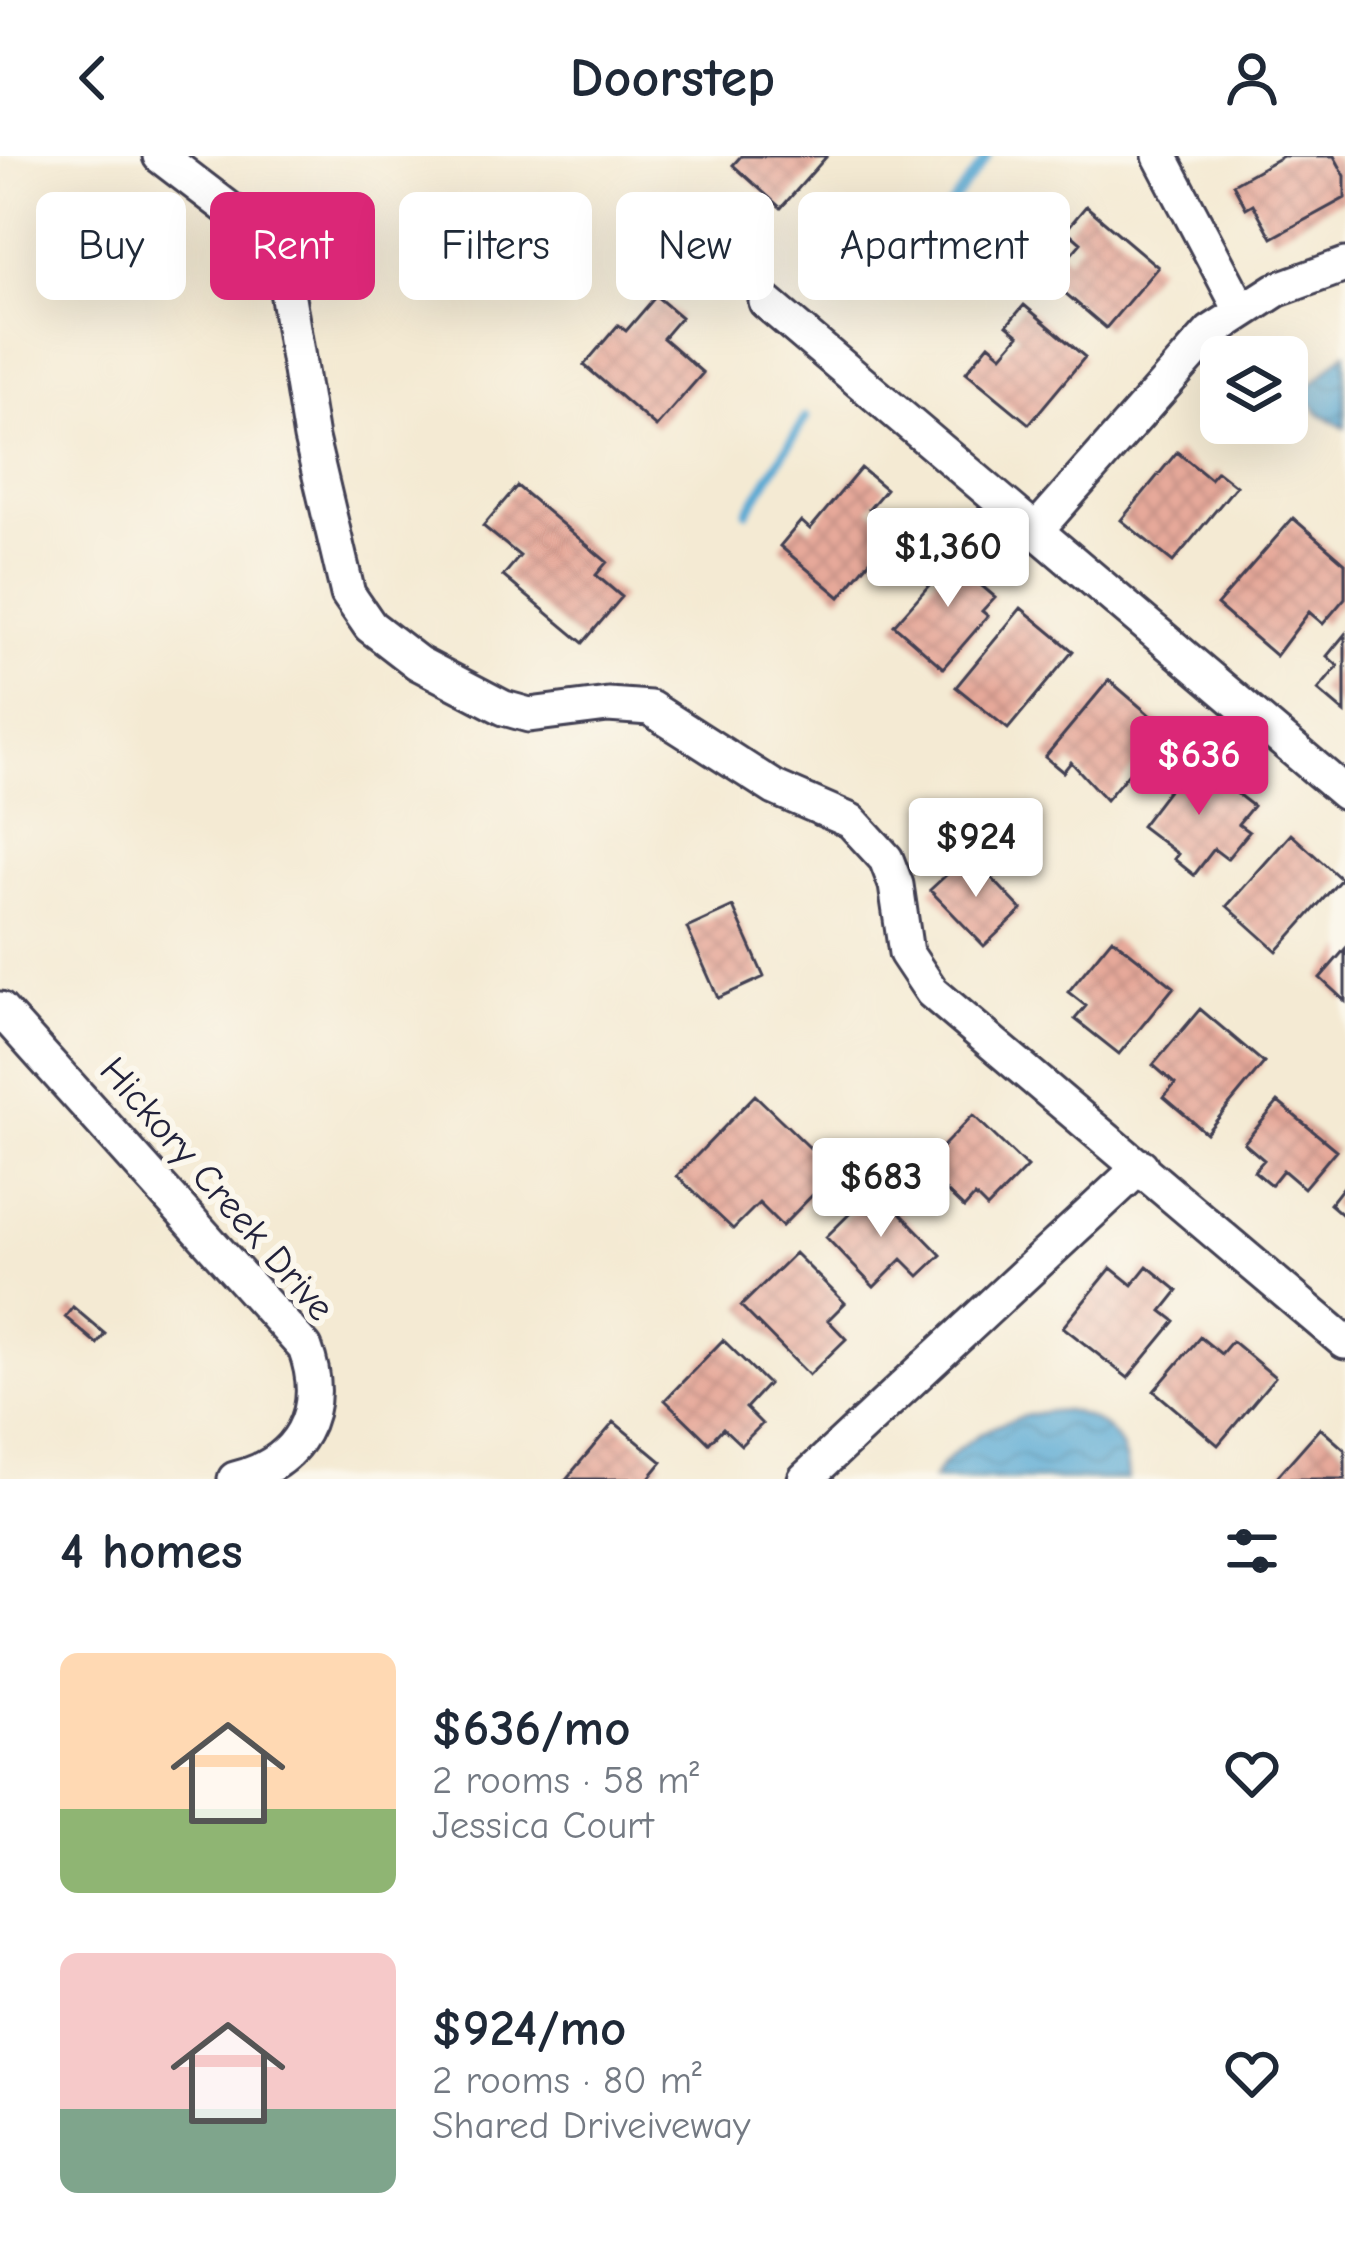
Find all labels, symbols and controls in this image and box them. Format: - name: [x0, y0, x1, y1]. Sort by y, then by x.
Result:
- icon: back: [60, 45, 126, 111]
- icon: person: [1219, 45, 1285, 111]
- text: Doorstep: [570, 47, 775, 110]
- chip: Buy: [36, 192, 186, 300]
- chip: Rent: [210, 192, 375, 300]
- chip: Filters: [399, 192, 592, 300]
- chip: New: [616, 192, 774, 300]
- chip: Apartment: [798, 192, 1070, 300]
- map controls: [1200, 336, 1308, 444]
- button: layers: [1200, 336, 1308, 444]
- pin: $1,360: [850, 508, 1046, 610]
- text: $1,360: [894, 524, 1002, 569]
- pin: $636: [1128, 716, 1270, 818]
- text: $636: [1157, 732, 1241, 777]
- pin: $924: [905, 798, 1047, 900]
- text: $924: [936, 814, 1016, 859]
- street label: Hickory Creek Drive: [90, 1048, 344, 1330]
- pin: $683: [810, 1138, 952, 1240]
- text: $683: [839, 1154, 923, 1199]
- icon: filters: [1219, 1518, 1285, 1584]
- text: 4 homes: [60, 1522, 243, 1581]
- text: $636/mo: [432, 1699, 631, 1758]
- icon: home: [156, 1701, 300, 1845]
- icon: heart: [1219, 1740, 1285, 1806]
- text: 2 rooms · 58 m²: [432, 1758, 699, 1803]
- text: Jessica Court: [432, 1803, 654, 1848]
- text: $924/mo: [432, 1999, 626, 2058]
- icon: home: [156, 2001, 300, 2145]
- icon: heart: [1219, 2040, 1285, 2106]
- text: 2 rooms · 80 m²: [432, 2058, 702, 2103]
- text: Shared Driveiveway: [432, 2103, 751, 2148]

